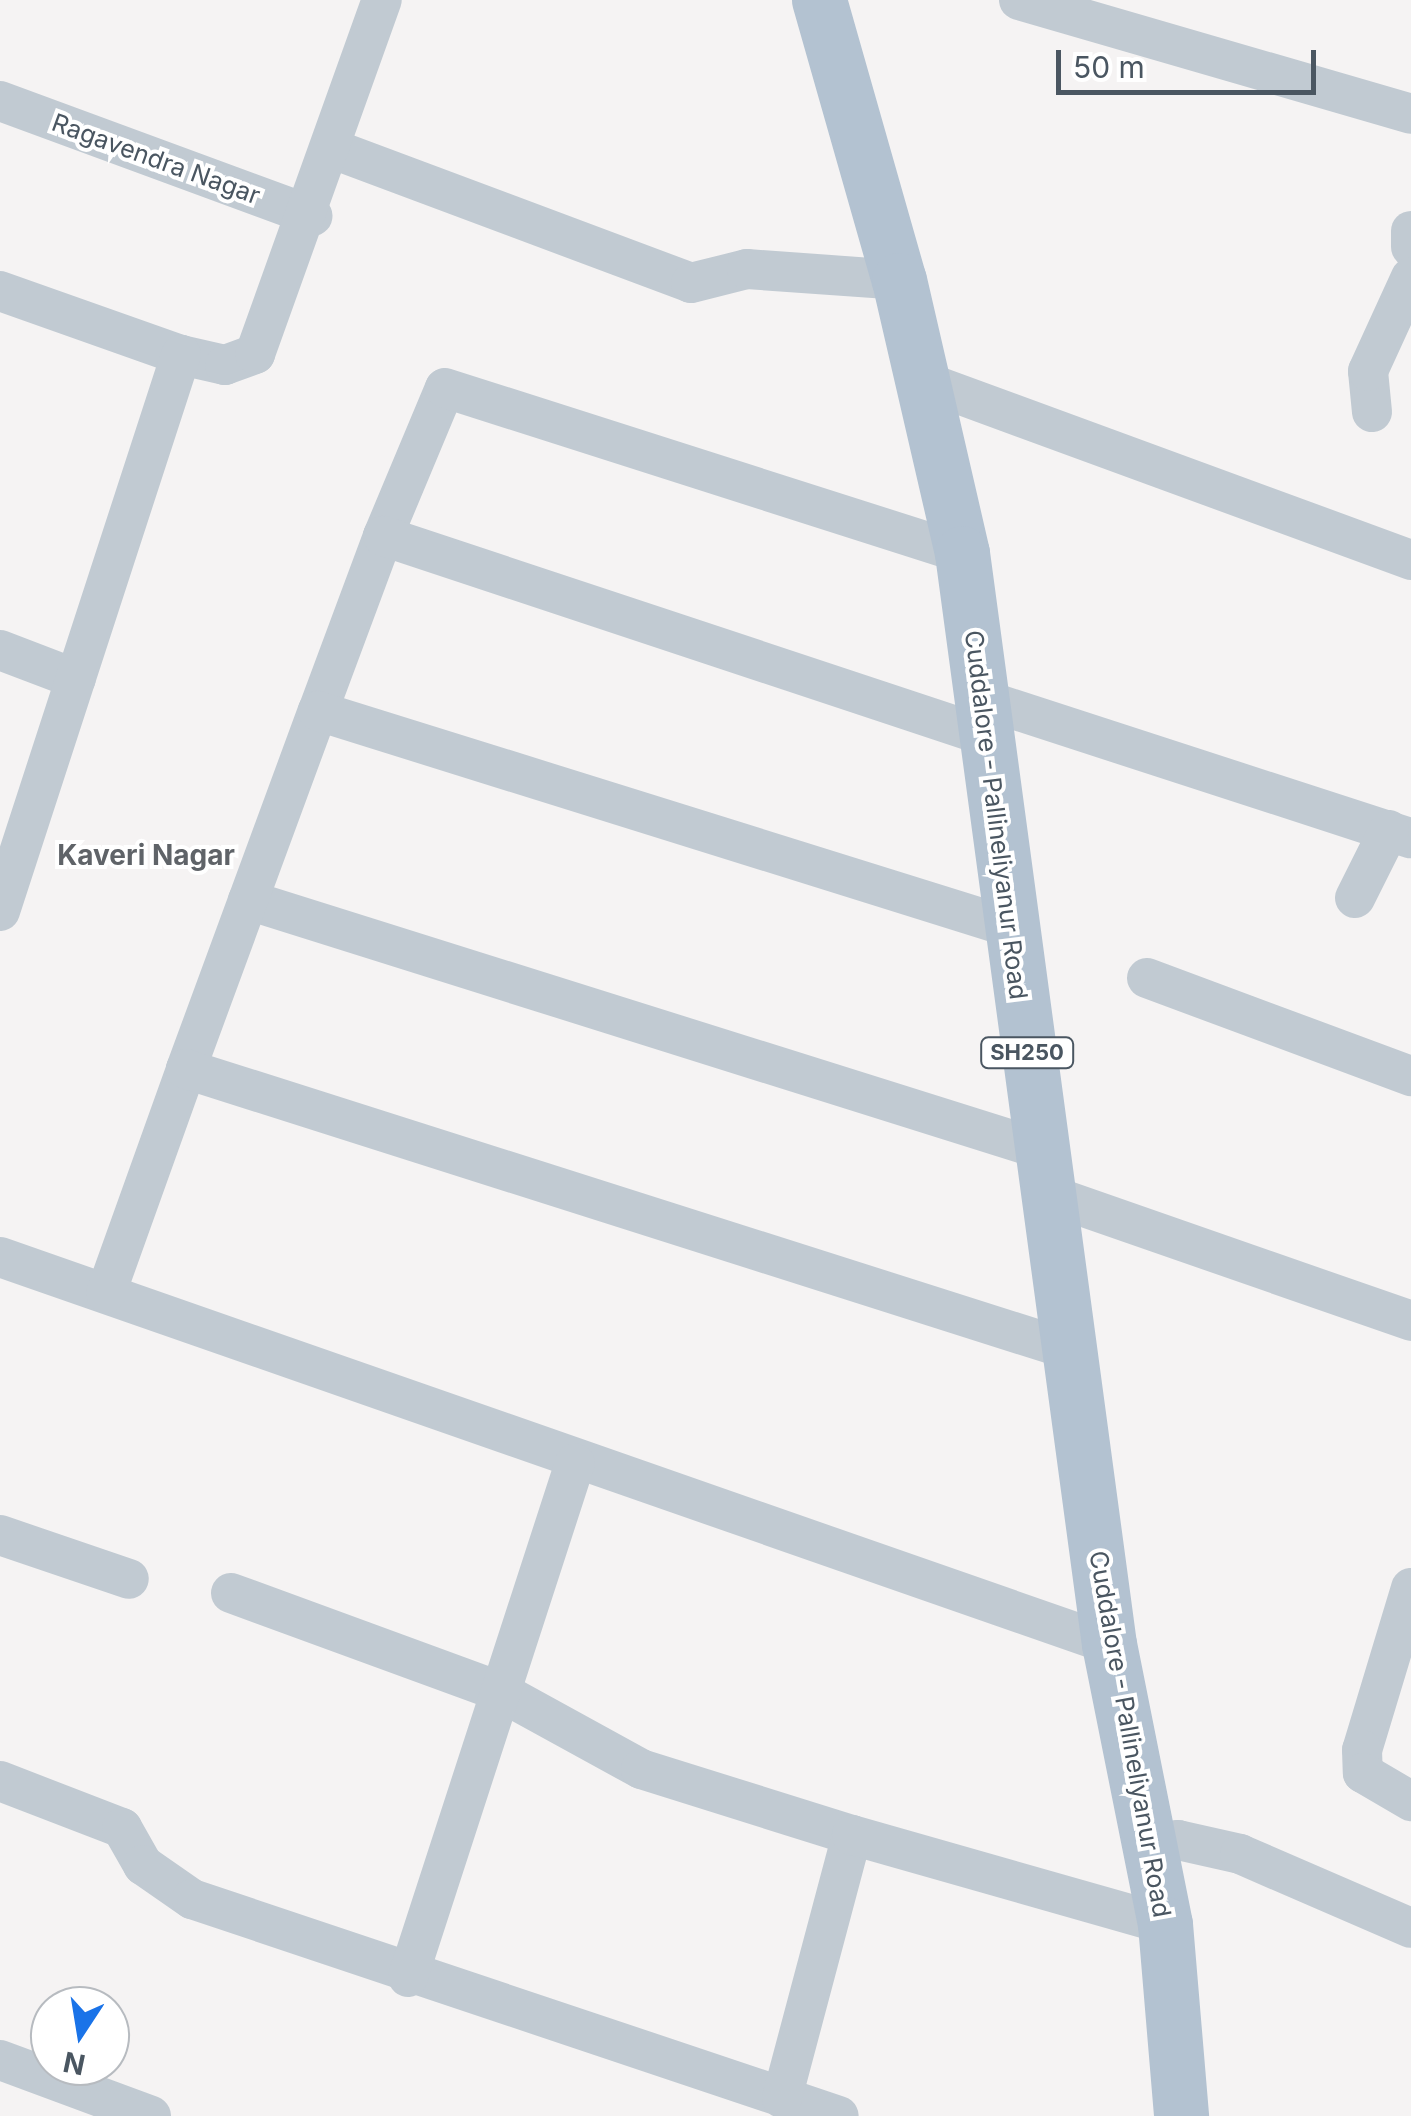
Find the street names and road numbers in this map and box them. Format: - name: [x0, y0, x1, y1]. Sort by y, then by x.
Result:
- street label: Ragavendra Nagar: [48, 107, 264, 211]
- street label: Cuddalore - Pallineliyanur Road: [958, 629, 1034, 1001]
- road number: SH250: [980, 1036, 1074, 1070]
- street label: Cuddalore - Pallineliyanur Road: [1083, 1548, 1177, 1920]

